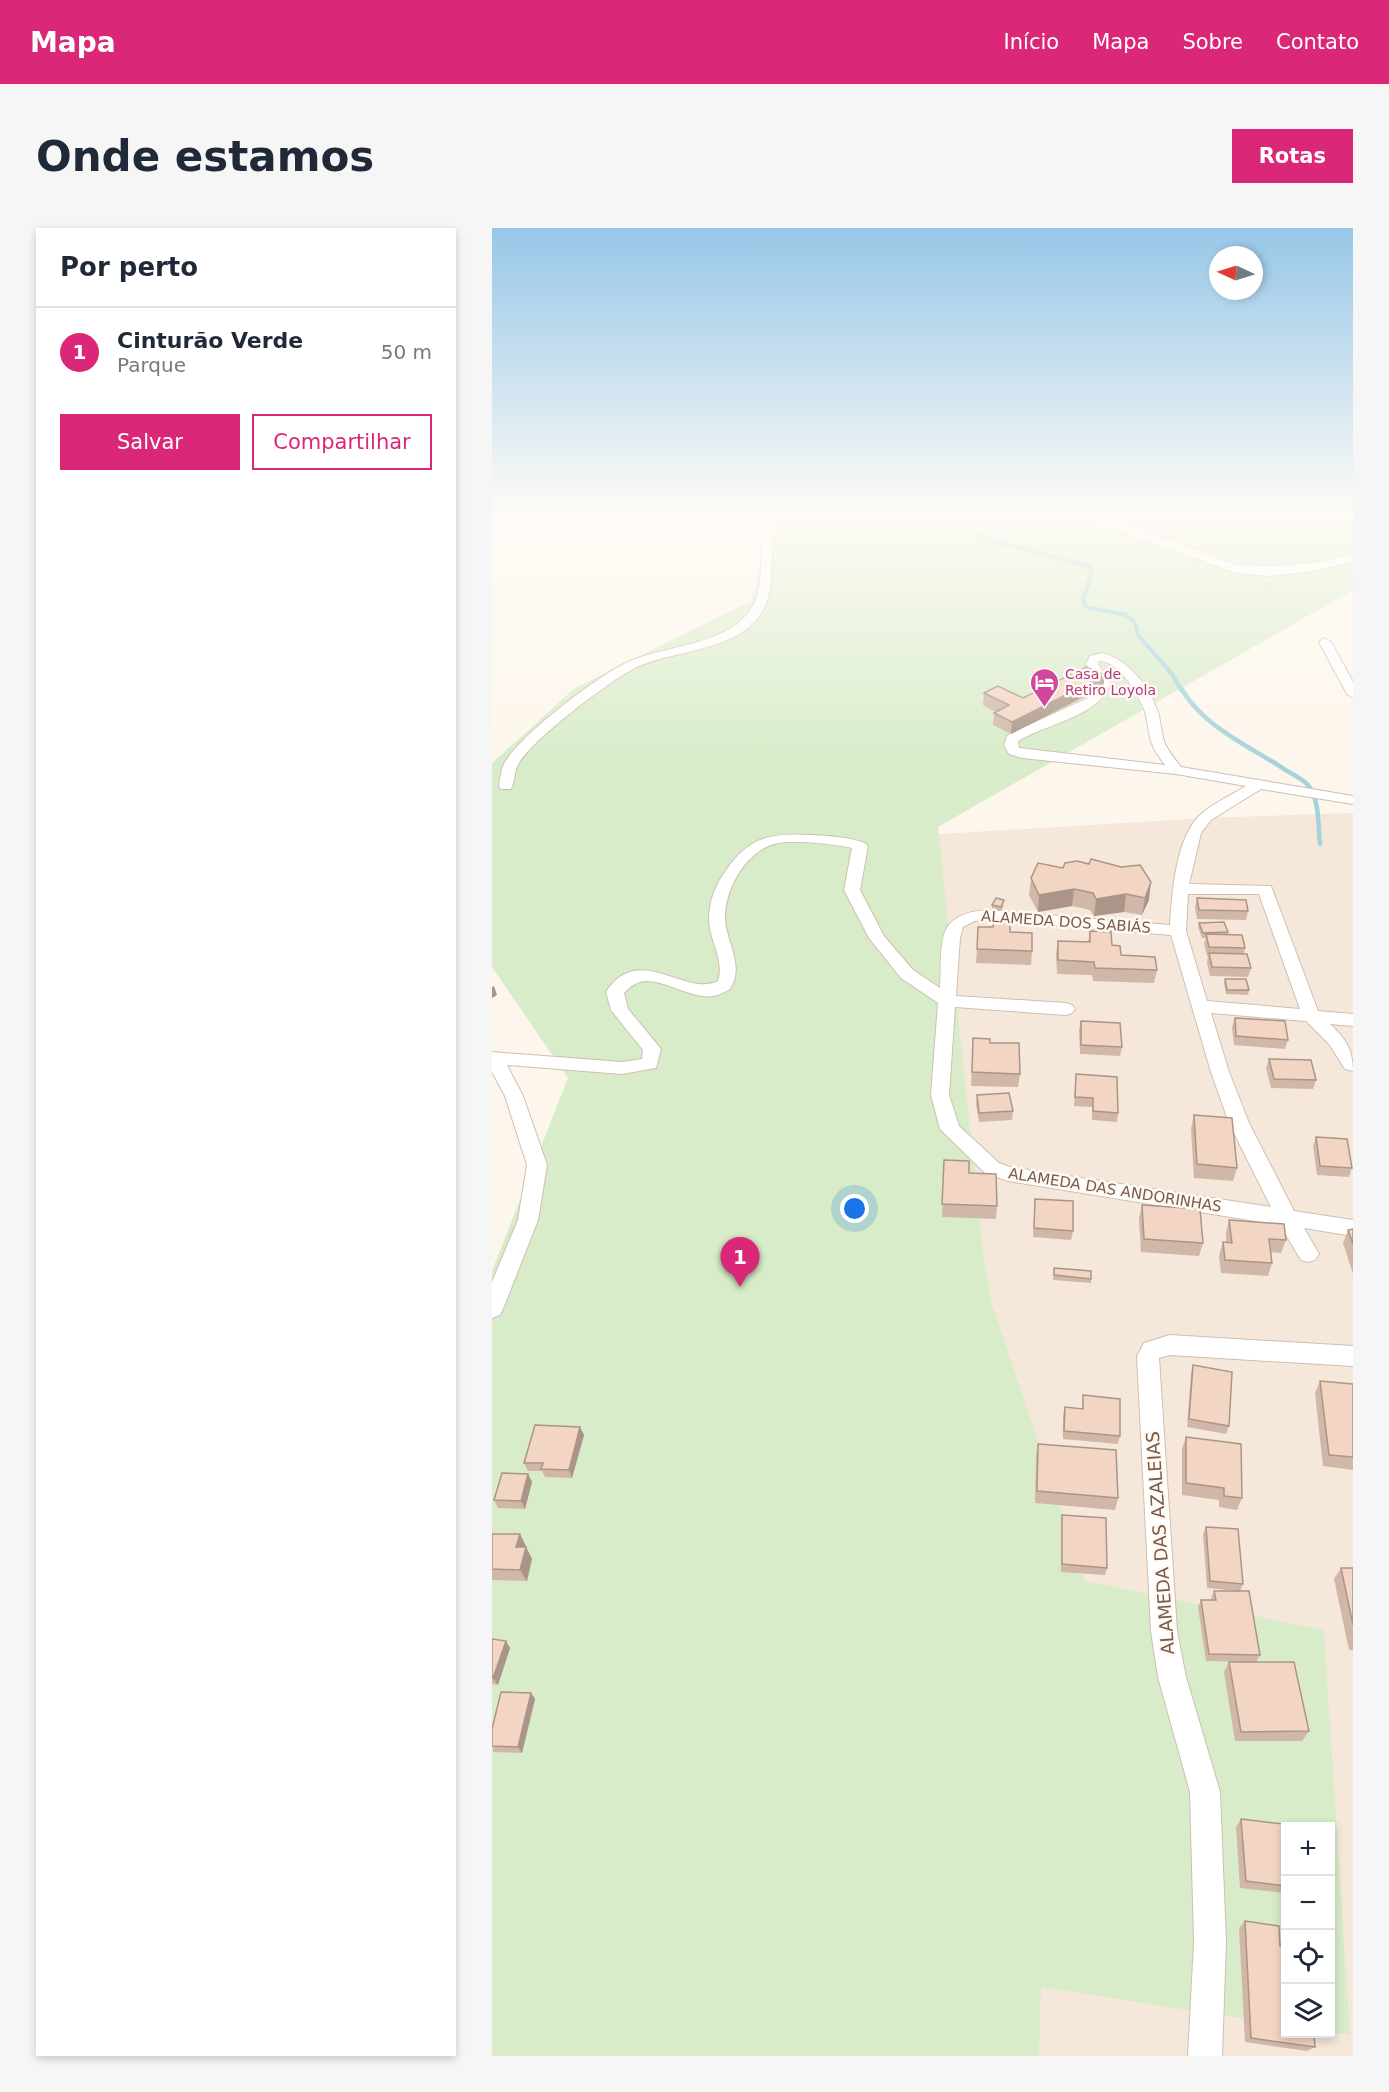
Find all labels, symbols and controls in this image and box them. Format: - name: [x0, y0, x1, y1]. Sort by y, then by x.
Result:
- text: Mapa: [30, 26, 116, 59]
- text: Início: [1004, 30, 1059, 54]
- text: Mapa: [1092, 30, 1149, 54]
- text: Sobre: [1182, 30, 1243, 54]
- text: Contato: [1276, 30, 1359, 54]
- button: Rotas: [1232, 129, 1353, 183]
- text: Onde estamos: [36, 132, 374, 181]
- north arrow: [1209, 246, 1263, 300]
- text: Por perto: [60, 252, 198, 282]
- text: Cinturão Verde: [117, 328, 303, 353]
- text: 1: [73, 340, 86, 364]
- text: 50 m: [381, 340, 432, 364]
- text: Parque: [117, 353, 186, 377]
- button: Salvar: [60, 414, 240, 470]
- button: Compartilhar: [252, 414, 432, 470]
- hotel icon: Casa de Retiro Loyola: [1028, 666, 1060, 708]
- place label: Casa de Retiro Loyola: [1065, 666, 1156, 698]
- street label: ALAMEDA DOS SABIÁS: [980, 906, 1152, 937]
- street label: ALAMEDA DAS ANDORINHAS: [1007, 1164, 1223, 1216]
- your location: [840, 1194, 869, 1223]
- pin: 1: [720, 1238, 760, 1287]
- street label: ALAMEDA DAS AZALEIAS: [1142, 1431, 1178, 1655]
- map controls: [1281, 1822, 1335, 2038]
- button: +: [1281, 1822, 1335, 1876]
- button: −: [1281, 1876, 1335, 1930]
- button: locate: [1281, 1930, 1335, 1984]
- button: layers: [1281, 1984, 1335, 2038]

